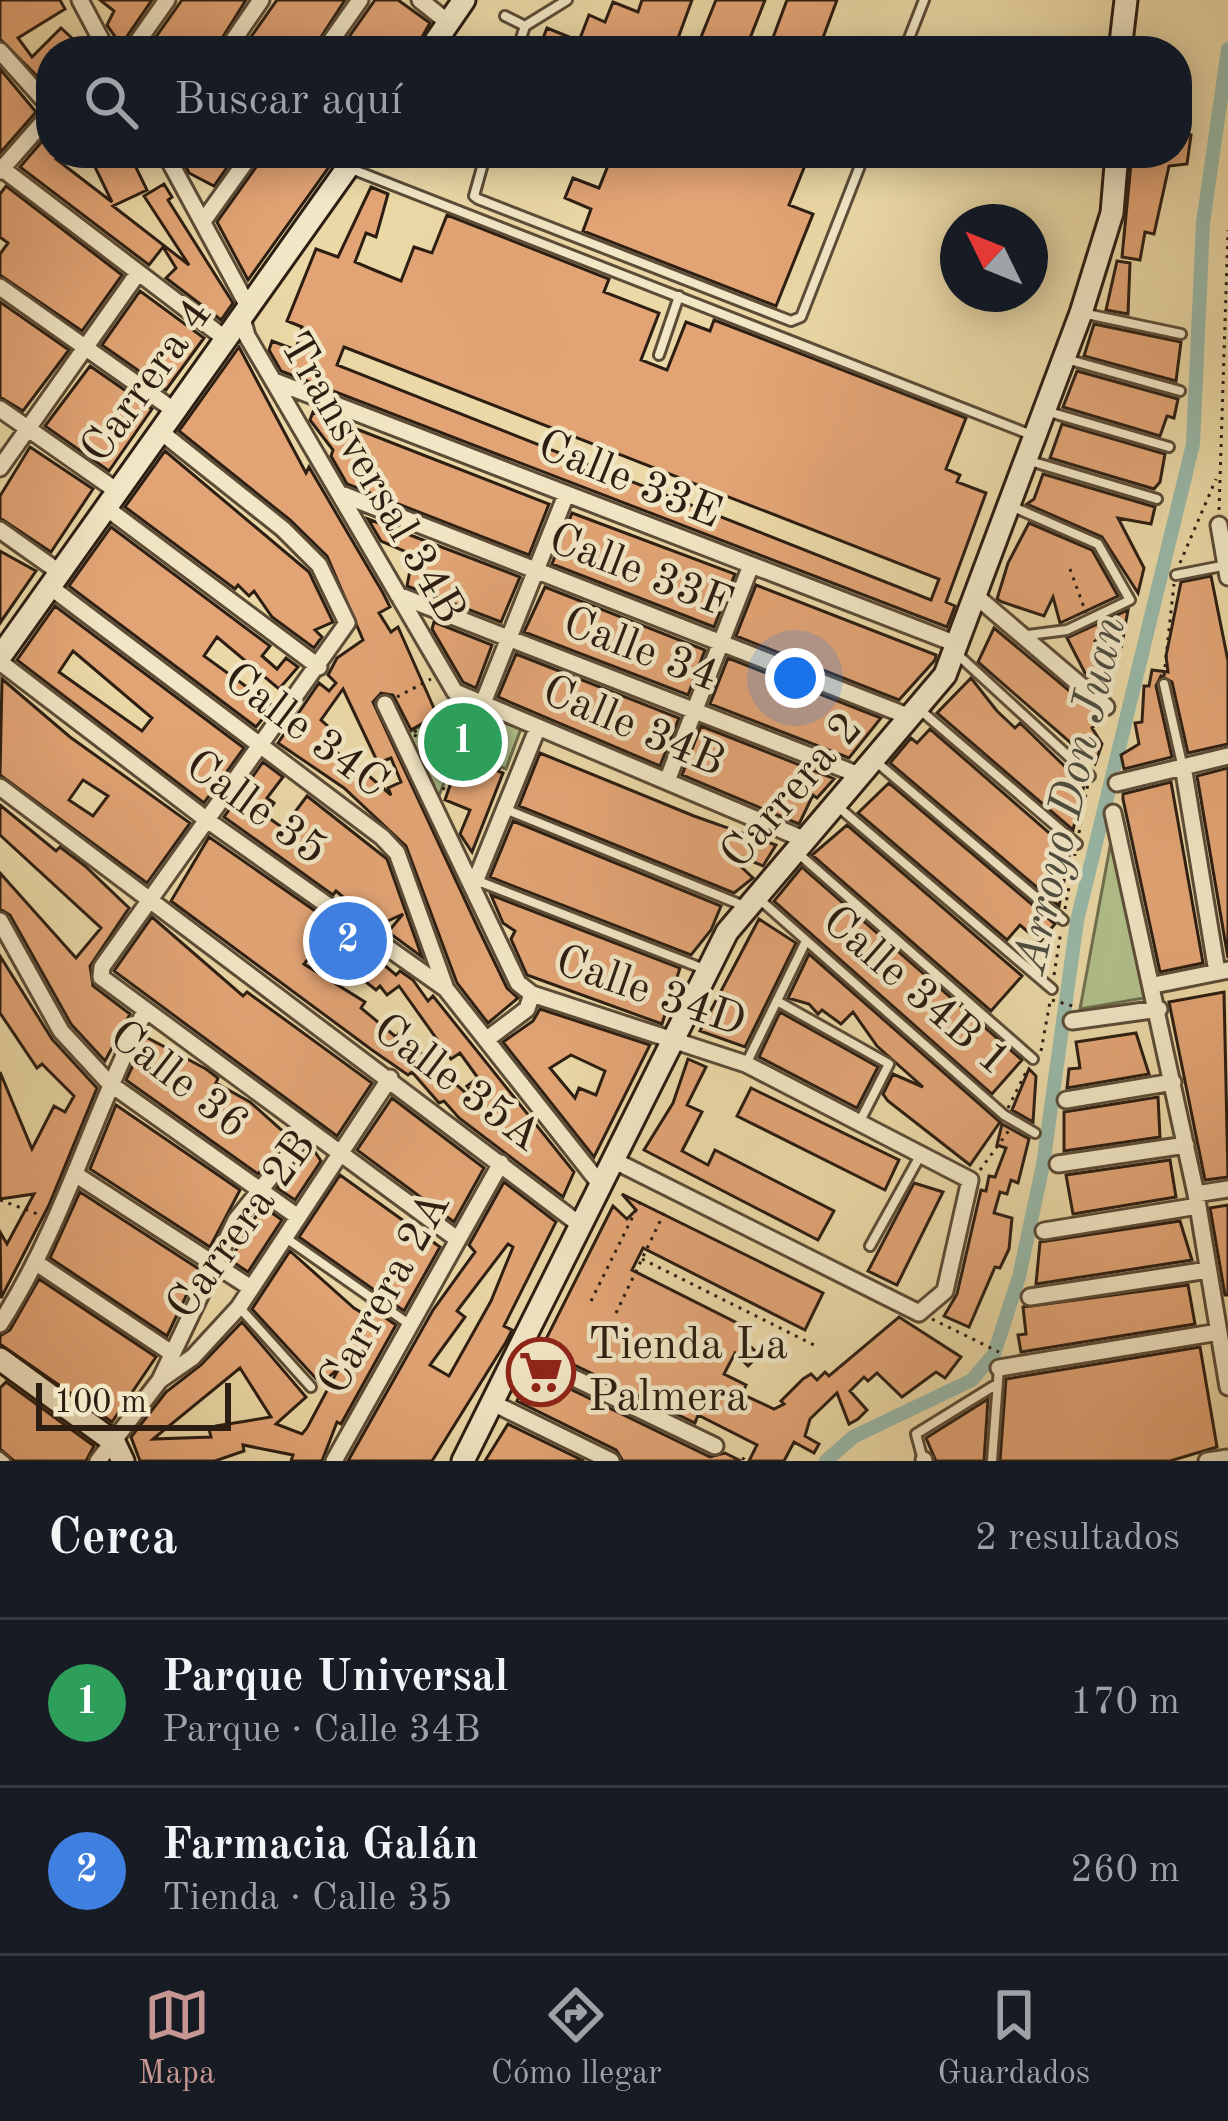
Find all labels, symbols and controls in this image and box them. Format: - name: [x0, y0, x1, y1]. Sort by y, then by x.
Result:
- search box: [36, 36, 1192, 168]
- icon: search: [78, 69, 144, 135]
- text: Buscar aquí: [174, 79, 403, 124]
- north arrow: [940, 204, 1048, 312]
- street label: Carrera 4: [74, 292, 222, 472]
- street label: Transversal 34B: [270, 326, 472, 632]
- street label: Calle 33E: [531, 424, 727, 538]
- street label: Calle 33F: [542, 517, 738, 629]
- street label: Calle 34: [556, 601, 724, 701]
- water label: Arroyo Don Juan: [1006, 612, 1135, 981]
- your location: [765, 648, 825, 708]
- street label: Calle 34C: [215, 656, 395, 808]
- street label: Calle 34B: [535, 670, 731, 786]
- pin: 1: [424, 697, 502, 787]
- street label: Carrera 2: [714, 706, 872, 878]
- street label: Calle 35: [176, 743, 334, 875]
- pin: 2: [309, 896, 387, 986]
- street label: Calle 34B 1: [813, 899, 1017, 1085]
- street label: Calle 34D: [549, 940, 751, 1046]
- street label: Calle 35A: [364, 1007, 548, 1161]
- street label: Calle 36: [100, 1013, 256, 1149]
- street label: Carrera 2B: [160, 1124, 326, 1328]
- street label: Carrera 2A: [312, 1185, 460, 1403]
- place label: Tienda La Palmera: [588, 1324, 788, 1421]
- supermarket icon: Tienda La Palmera: [506, 1337, 576, 1407]
- scale bar: [36, 1377, 231, 1430]
- text: 100 m: [54, 1387, 147, 1420]
- text: Cerca: [48, 1514, 178, 1565]
- text: 2 resultados: [975, 1519, 1180, 1558]
- text: Parque Universal: [162, 1656, 508, 1701]
- text: 1: [76, 1683, 98, 1722]
- text: 170 m: [1070, 1683, 1180, 1722]
- text: Parque · Calle 34B: [162, 1711, 481, 1750]
- text: Farmacia Galán: [162, 1824, 479, 1869]
- text: 2: [76, 1851, 98, 1890]
- text: 260 m: [1070, 1851, 1180, 1890]
- text: Tienda · Calle 35: [162, 1879, 452, 1918]
- tab: Mapa: [138, 1982, 215, 2095]
- tab: Cómo llegar: [491, 1982, 662, 2095]
- tab: Guardados: [937, 1982, 1090, 2095]

